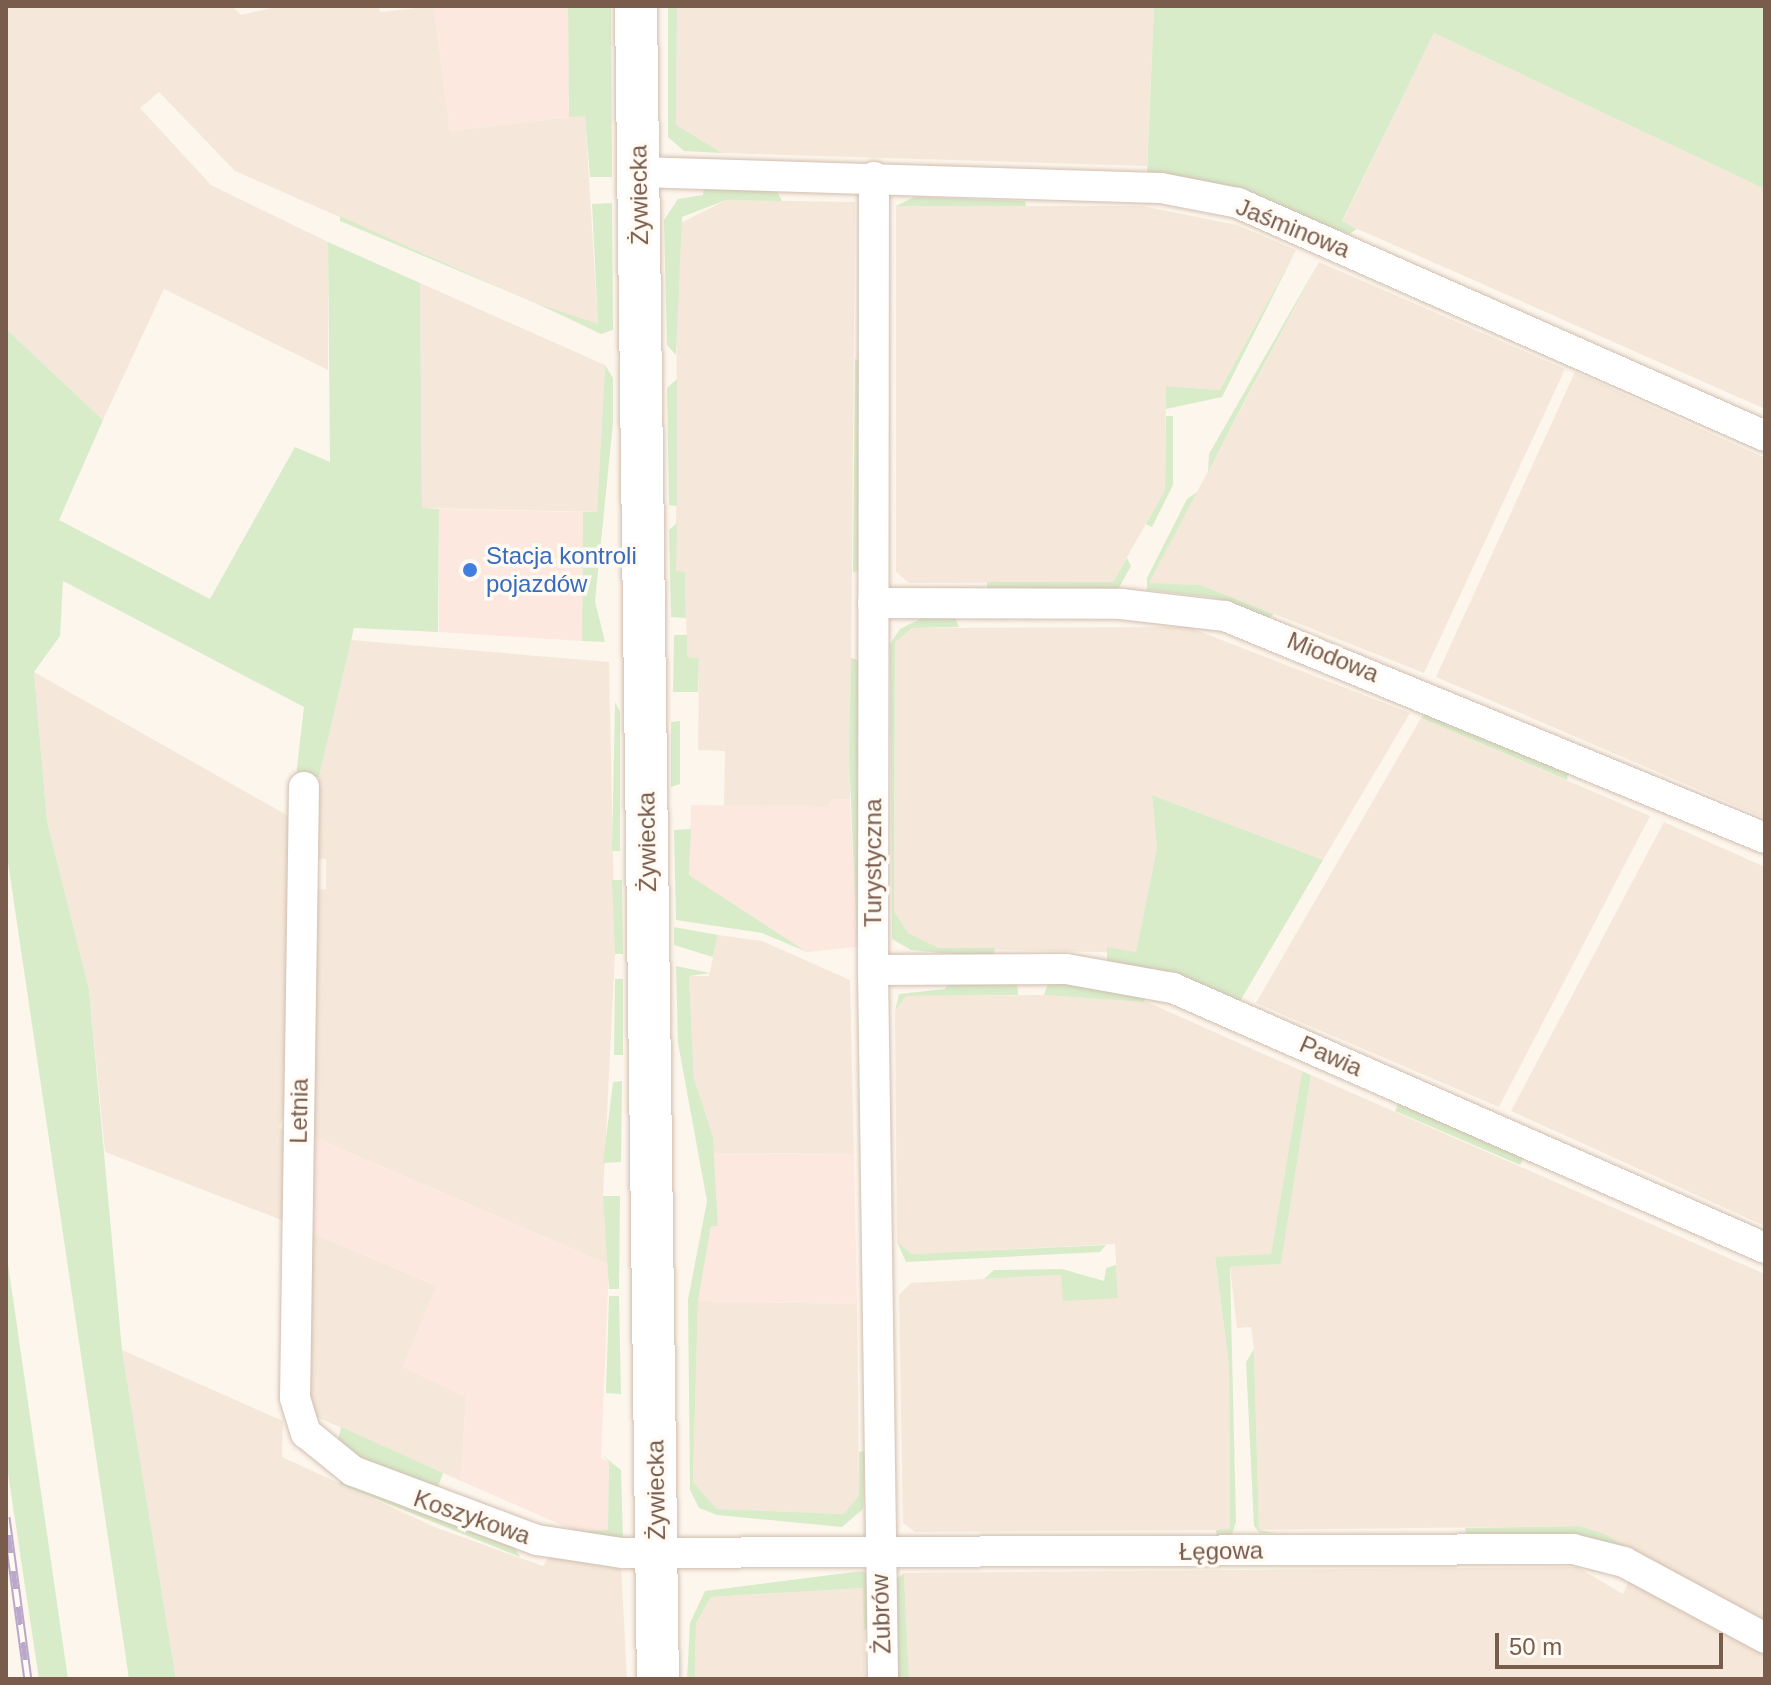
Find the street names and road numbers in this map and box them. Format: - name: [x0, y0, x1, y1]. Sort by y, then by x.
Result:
- street label: Żywiecka: [624, 145, 654, 245]
- street label: Jaśminowa: [1232, 192, 1354, 264]
- street label: Miodowa: [1283, 626, 1383, 688]
- street label: Żywiecka: [632, 792, 662, 892]
- street label: Turystyczna: [859, 799, 887, 927]
- street label: Pawia: [1295, 1030, 1367, 1082]
- street label: Letnia: [284, 1078, 314, 1144]
- street label: Żywiecka: [641, 1440, 671, 1540]
- street label: Koszykowa: [410, 1484, 534, 1550]
- street label: Łęgowa: [1179, 1536, 1263, 1566]
- street label: Żubrów: [865, 1574, 897, 1654]

